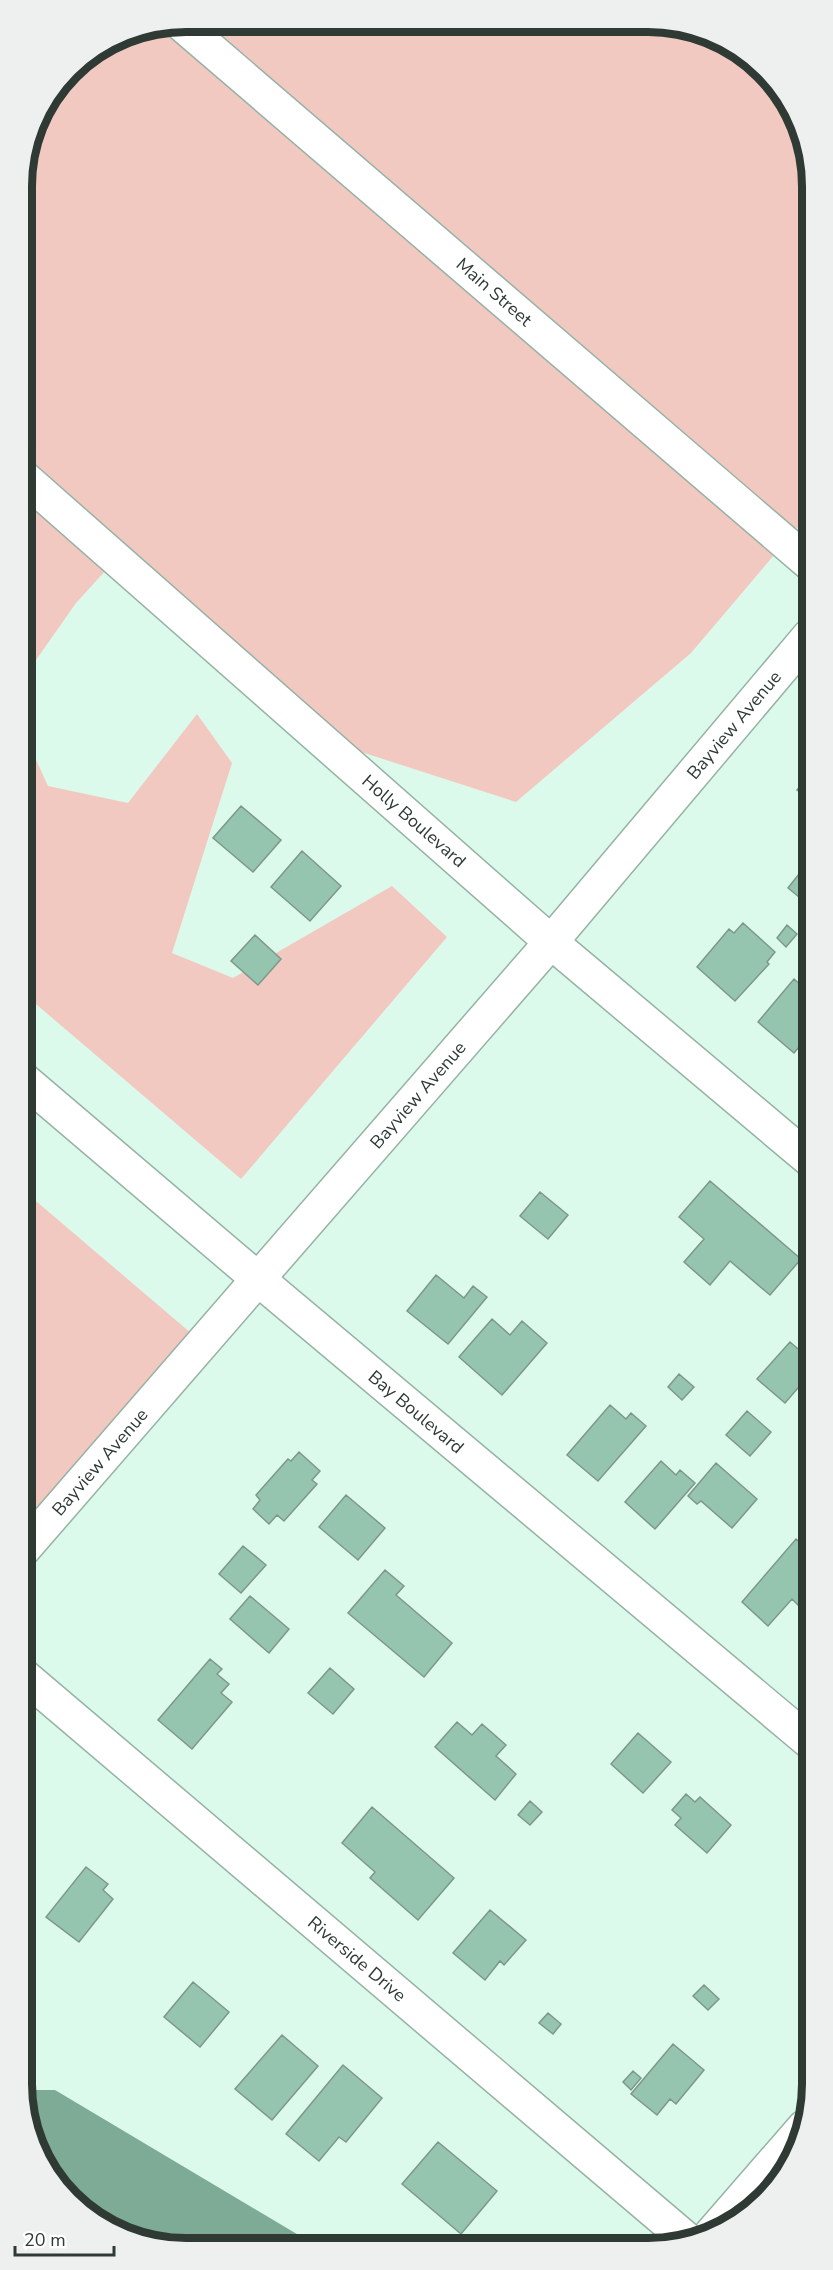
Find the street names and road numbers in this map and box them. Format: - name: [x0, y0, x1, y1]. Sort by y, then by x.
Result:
- street label: Main Street: [451, 252, 538, 332]
- street label: Bayview Avenue: [681, 666, 787, 784]
- street label: Holly Boulevard: [357, 769, 471, 873]
- street label: Bayview Avenue: [365, 1036, 471, 1154]
- street label: Bay Boulevard: [363, 1365, 469, 1459]
- street label: Bayview Avenue: [47, 1403, 153, 1521]
- street label: Riverside Drive: [303, 1911, 411, 2007]

